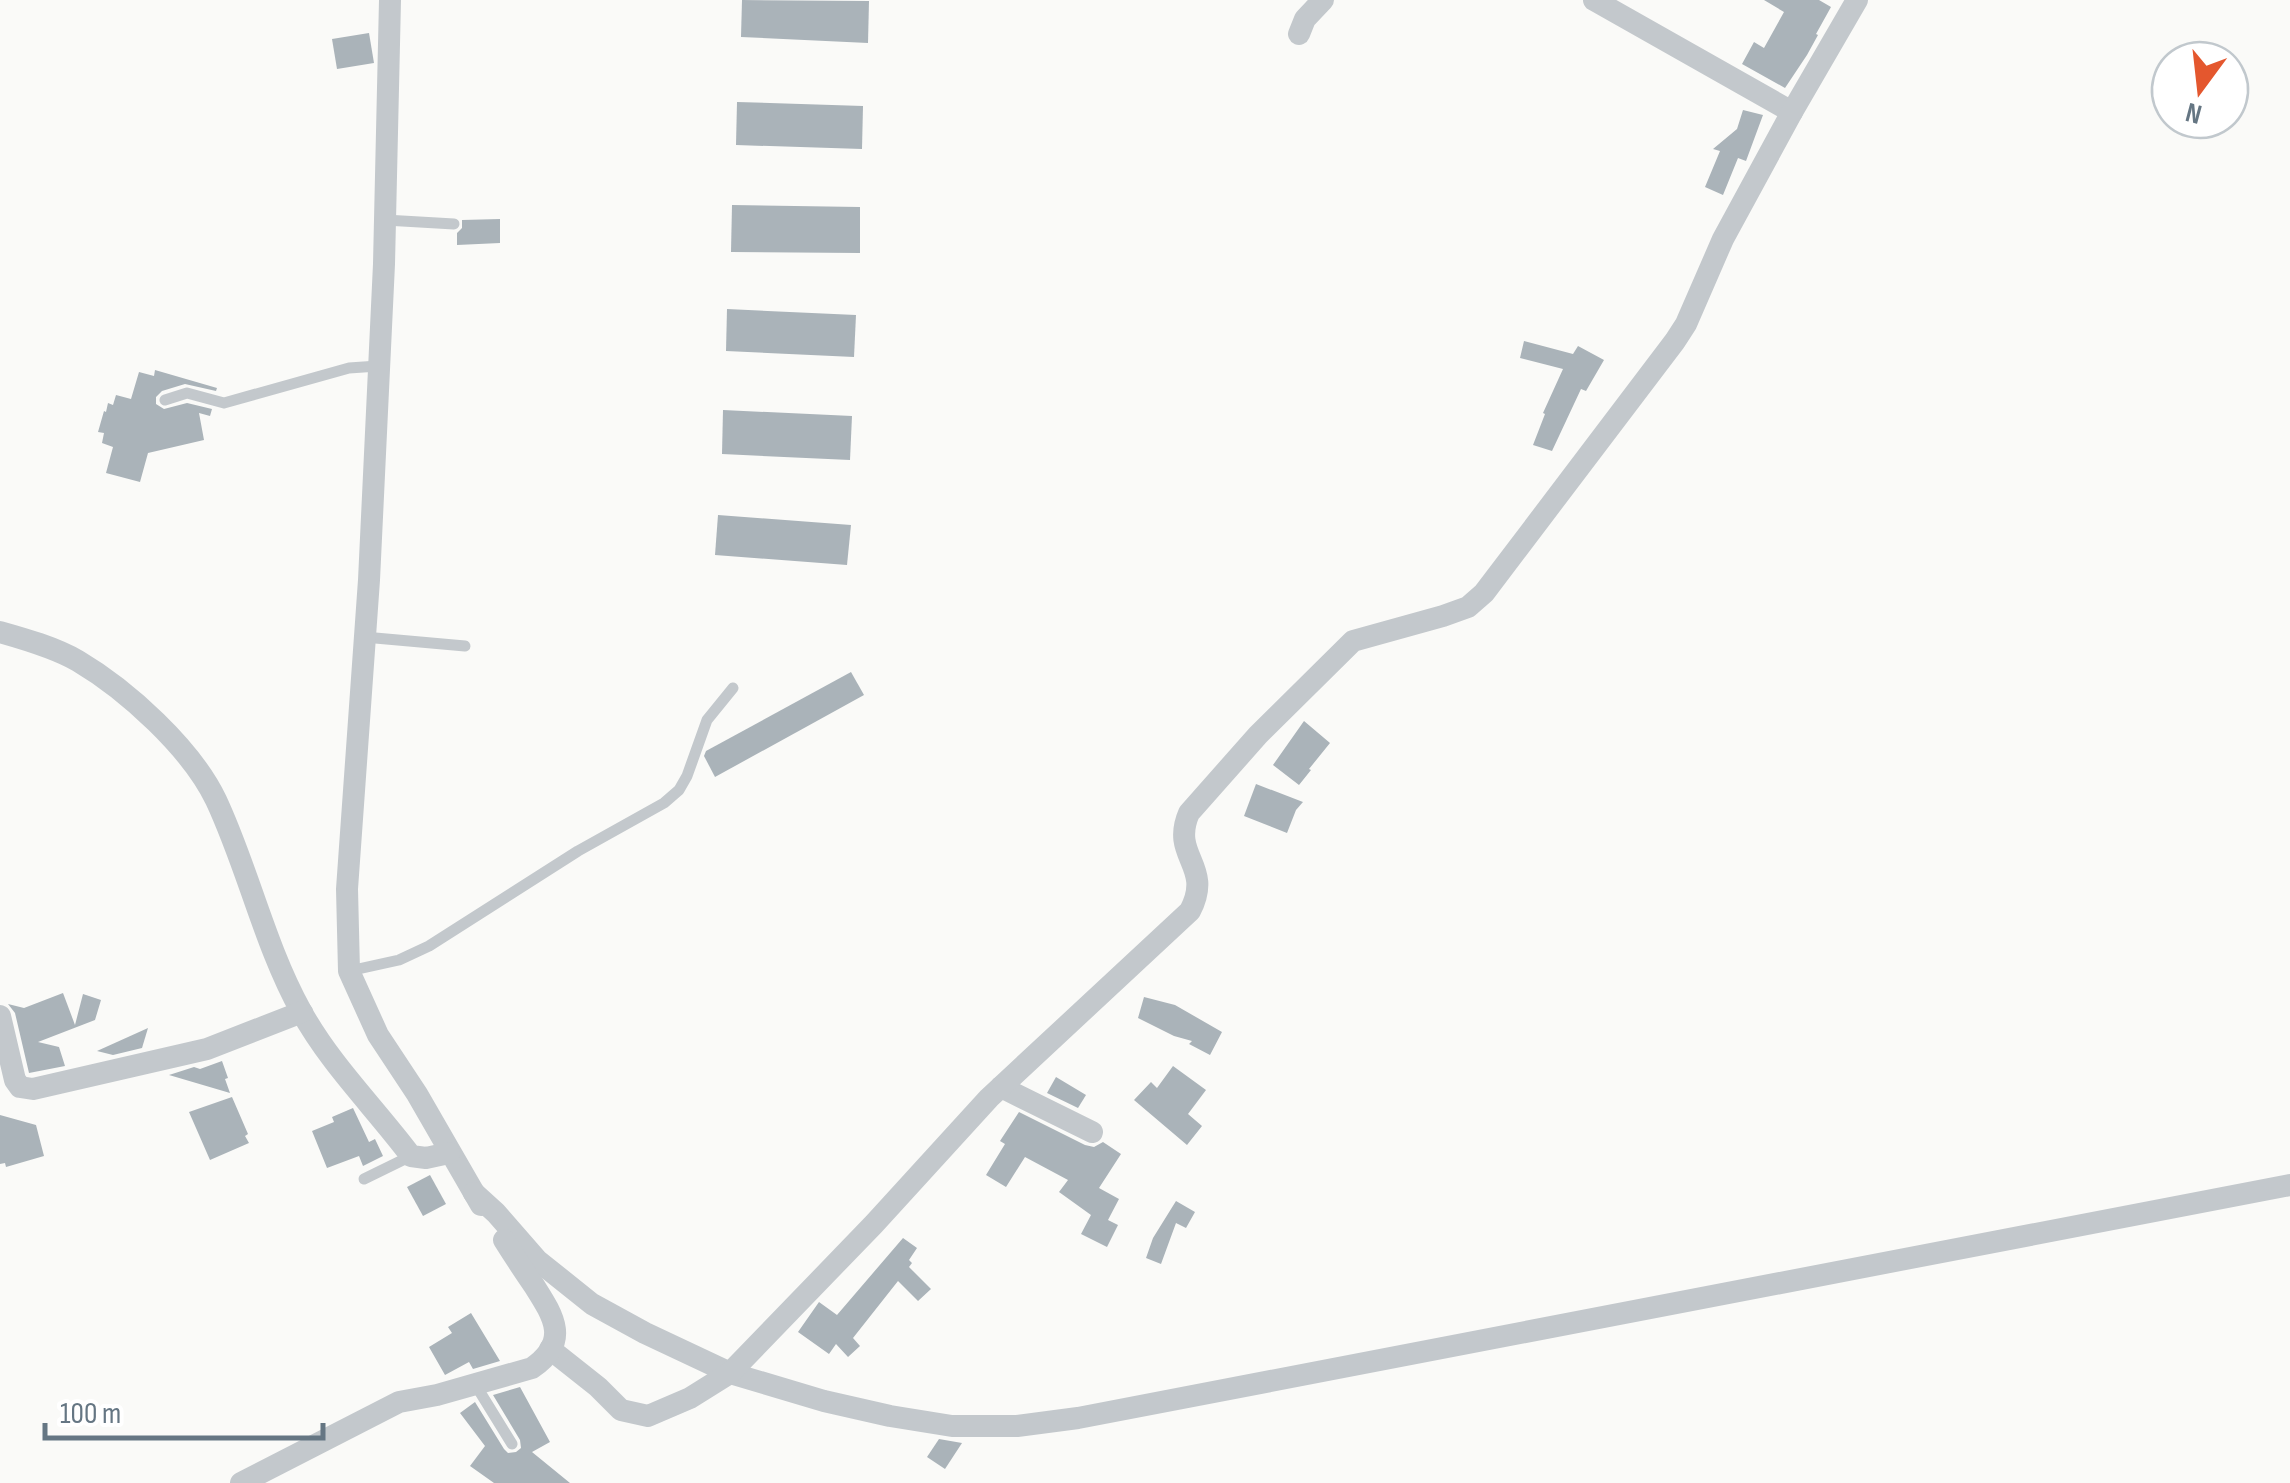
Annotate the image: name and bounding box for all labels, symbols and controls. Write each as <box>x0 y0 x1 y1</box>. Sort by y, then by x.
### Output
north arrow <box>2150 40 2250 140</box>
text: N <box>2182 95 2205 131</box>
scale bar <box>45 1378 322 1440</box>
text: 100 m <box>60 1396 121 1432</box>

